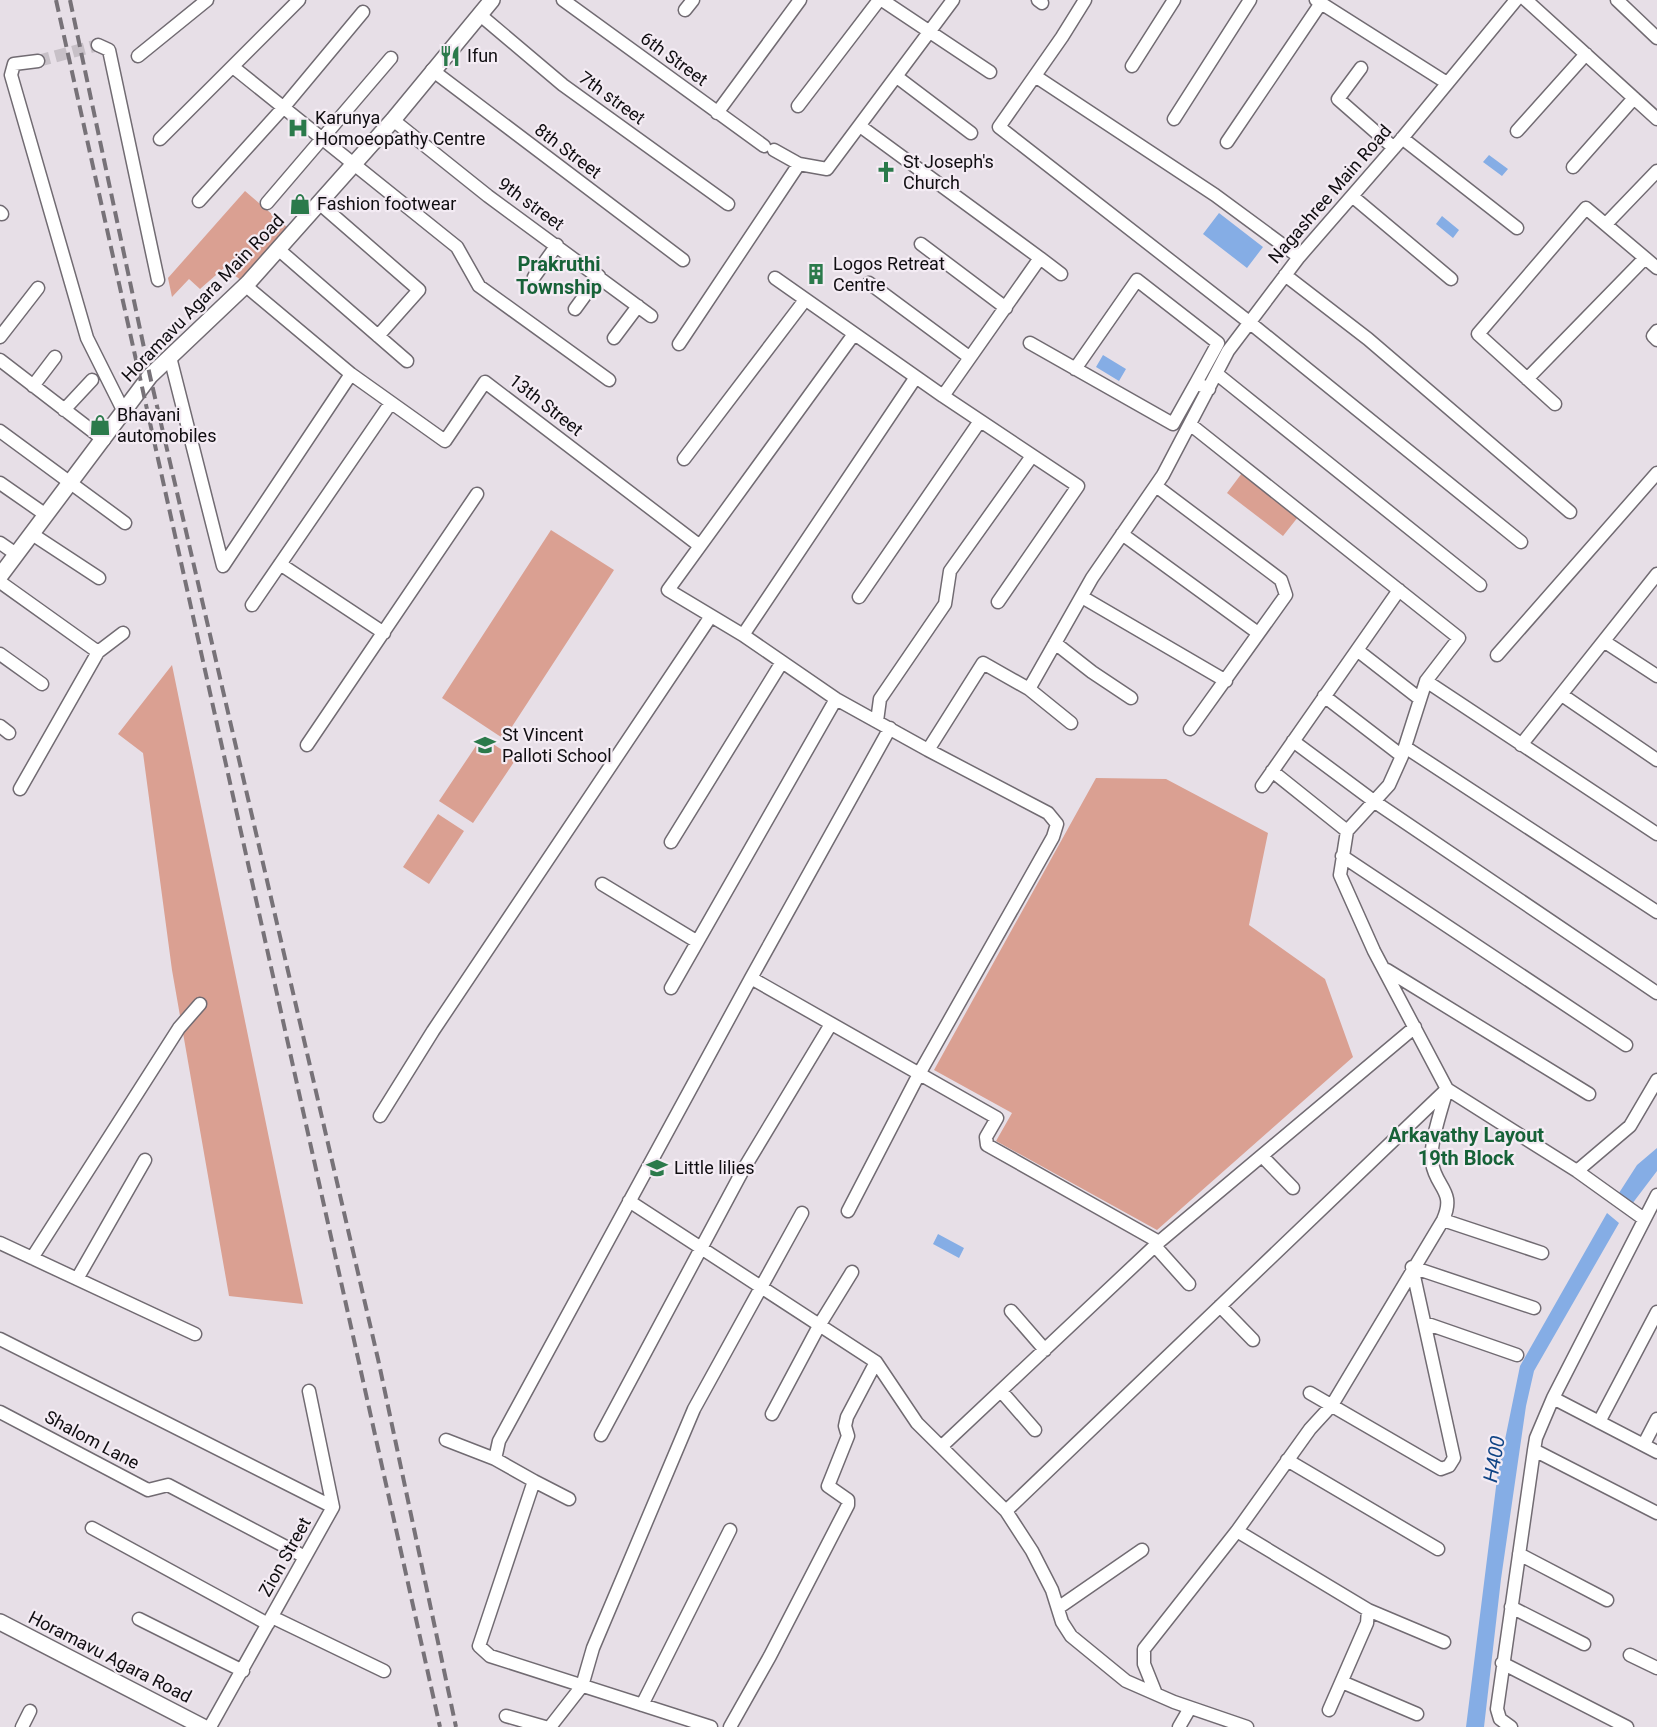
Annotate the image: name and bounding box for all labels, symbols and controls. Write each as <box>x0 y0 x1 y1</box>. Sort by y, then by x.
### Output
street label: 6th Street <box>637 27 712 90</box>
restaurant icon: Ifun <box>438 44 462 68</box>
place label: Ifun <box>467 45 498 66</box>
street label: 7th street <box>575 67 649 129</box>
place label: Karunya Homoeopathy Centre <box>315 107 485 149</box>
hospital icon: Karunya Homoeopathy Centre <box>286 116 310 140</box>
street label: 8th Street <box>531 119 606 182</box>
street label: Nagashree Main Road <box>1264 120 1396 267</box>
place label: St Joseph's Church <box>903 151 994 193</box>
church icon: St Joseph's Church <box>874 160 898 184</box>
street label: 9th street <box>494 173 568 235</box>
shop icon: Fashion footwear <box>288 192 312 216</box>
place label: Fashion footwear <box>317 193 456 214</box>
street label: Horamavu Agara Main Road <box>117 210 288 386</box>
district label: Prakruthi Township <box>516 252 602 299</box>
place label: Logos Retreat Centre <box>833 253 945 295</box>
building icon: Logos Retreat Centre <box>804 262 828 286</box>
street label: 13th Street <box>505 369 588 440</box>
place label: Bhavani automobiles <box>117 404 216 446</box>
shop icon: Bhavani automobiles <box>88 413 112 437</box>
place label: St Vincent Palloti School <box>502 724 612 766</box>
school or university icon: St Vincent Palloti School <box>473 733 497 757</box>
district label: Arkavathy Layout 19th Block <box>1388 1123 1544 1170</box>
school or university icon: Little lilies <box>645 1156 669 1180</box>
place label: Little lilies <box>674 1157 755 1178</box>
street label: Shalom Lane <box>41 1406 143 1473</box>
water label: H400 <box>1478 1434 1510 1484</box>
street label: Zion Street <box>254 1513 315 1600</box>
street label: Horamavu Agara Road <box>25 1606 195 1707</box>

